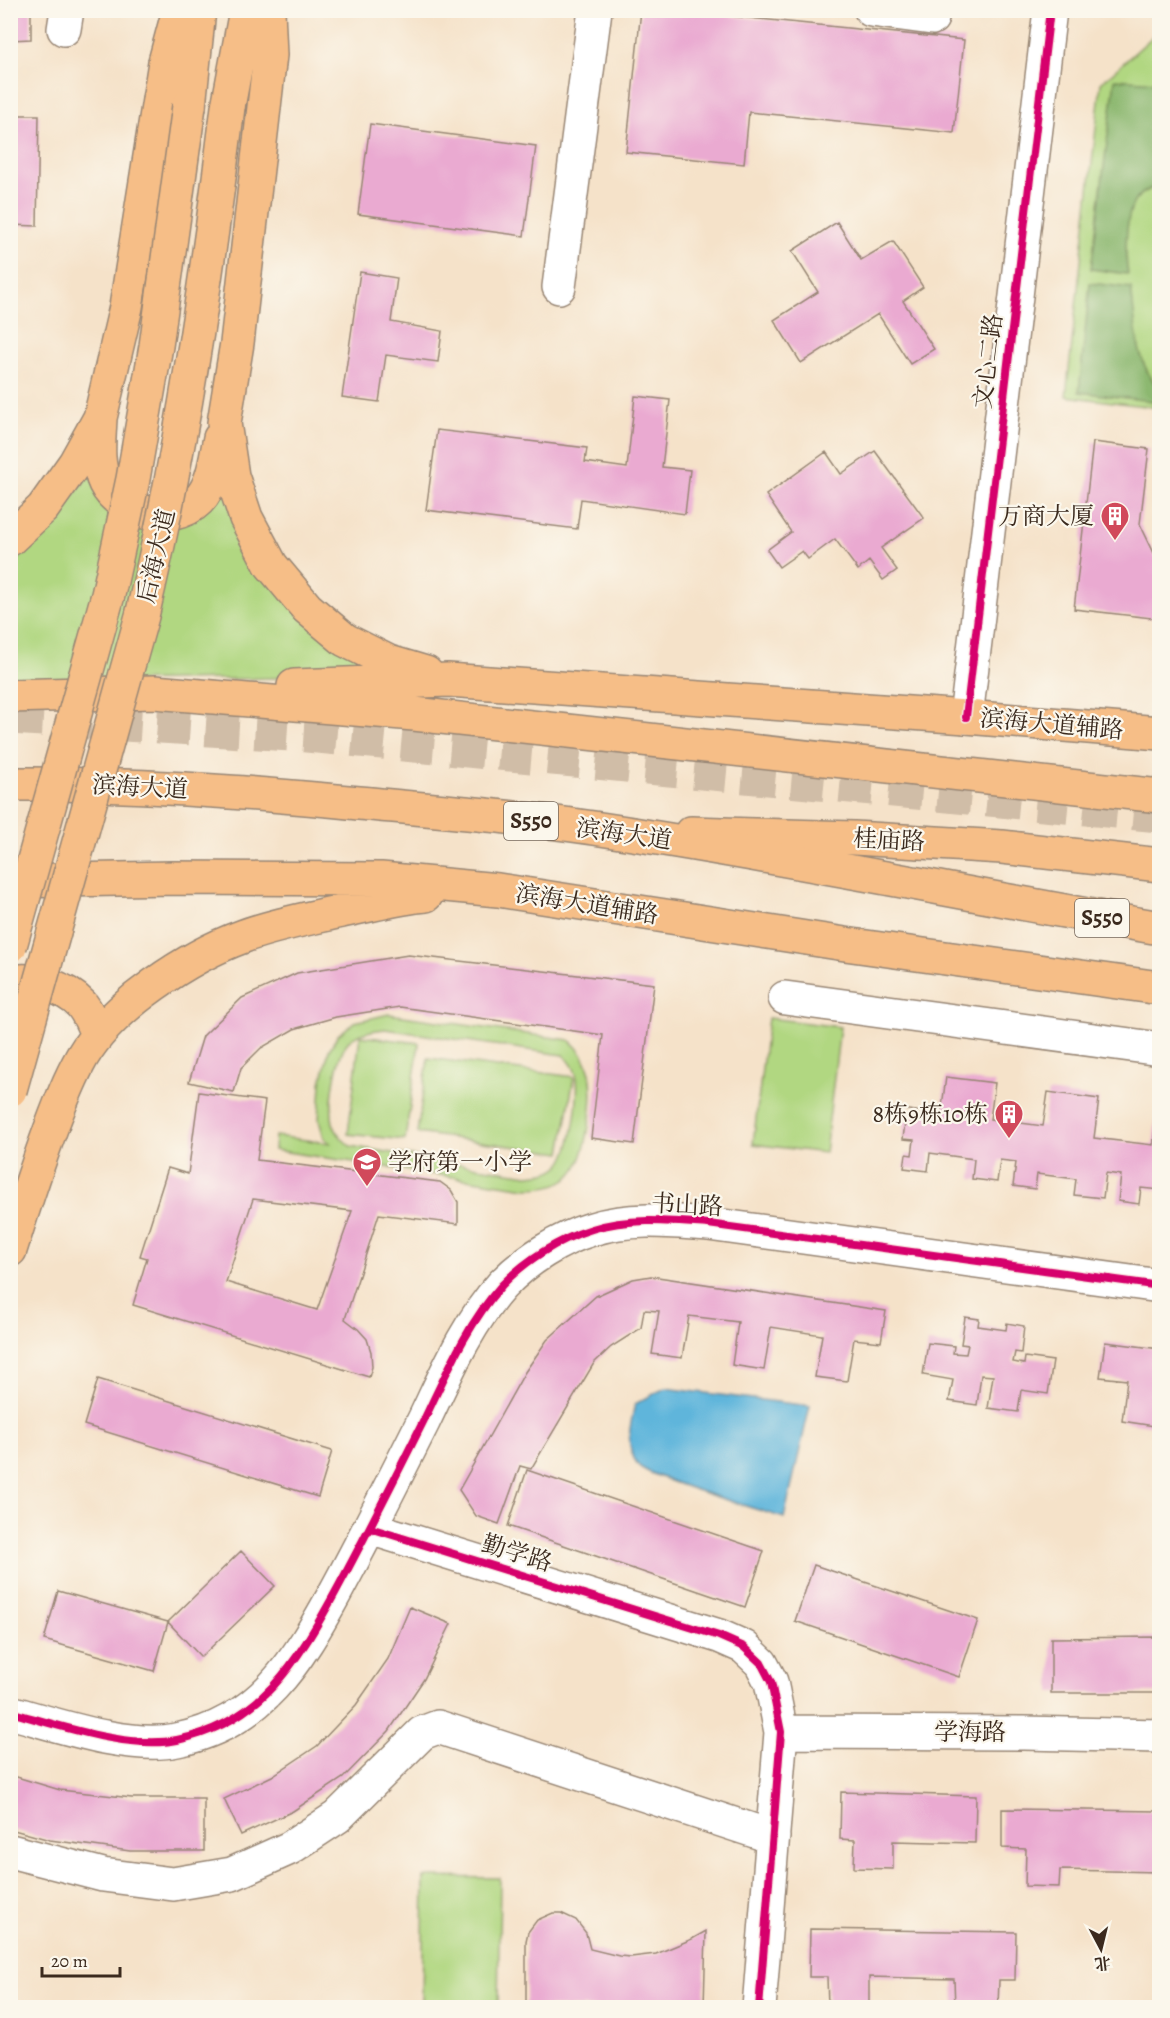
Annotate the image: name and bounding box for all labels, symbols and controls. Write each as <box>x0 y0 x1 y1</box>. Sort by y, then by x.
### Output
street label: 文心二路 <box>966 311 1010 411</box>
place label: 万商大厦 <box>998 500 1094 532</box>
building icon: 万商大厦 <box>1099 500 1131 542</box>
street label: 后海大道 <box>130 506 182 606</box>
street label: 滨海大道辅路 <box>979 702 1125 746</box>
street label: 滨海大道 <box>91 769 189 805</box>
road number: S550 <box>504 802 558 840</box>
street label: 滨海大道 <box>574 811 674 857</box>
street label: 桂庙路 <box>852 822 926 858</box>
street label: 滨海大道辅路 <box>513 877 661 931</box>
road number: S550 <box>1075 899 1129 937</box>
place label: 8栋9栋10栋 <box>872 1098 988 1130</box>
building icon: 8栋9栋10栋 <box>993 1098 1025 1140</box>
school or university icon: 学府第一小学 <box>351 1146 383 1188</box>
place label: 学府第一小学 <box>388 1146 532 1178</box>
street label: 书山路 <box>650 1187 724 1223</box>
street label: 勤学路 <box>478 1527 556 1579</box>
street label: 学海路 <box>934 1716 1006 1748</box>
north arrow <box>1071 1919 1131 1979</box>
scale bar <box>42 1940 120 1978</box>
text: 20 m <box>51 1949 88 1973</box>
text: 北 <box>1093 1951 1112 1975</box>

